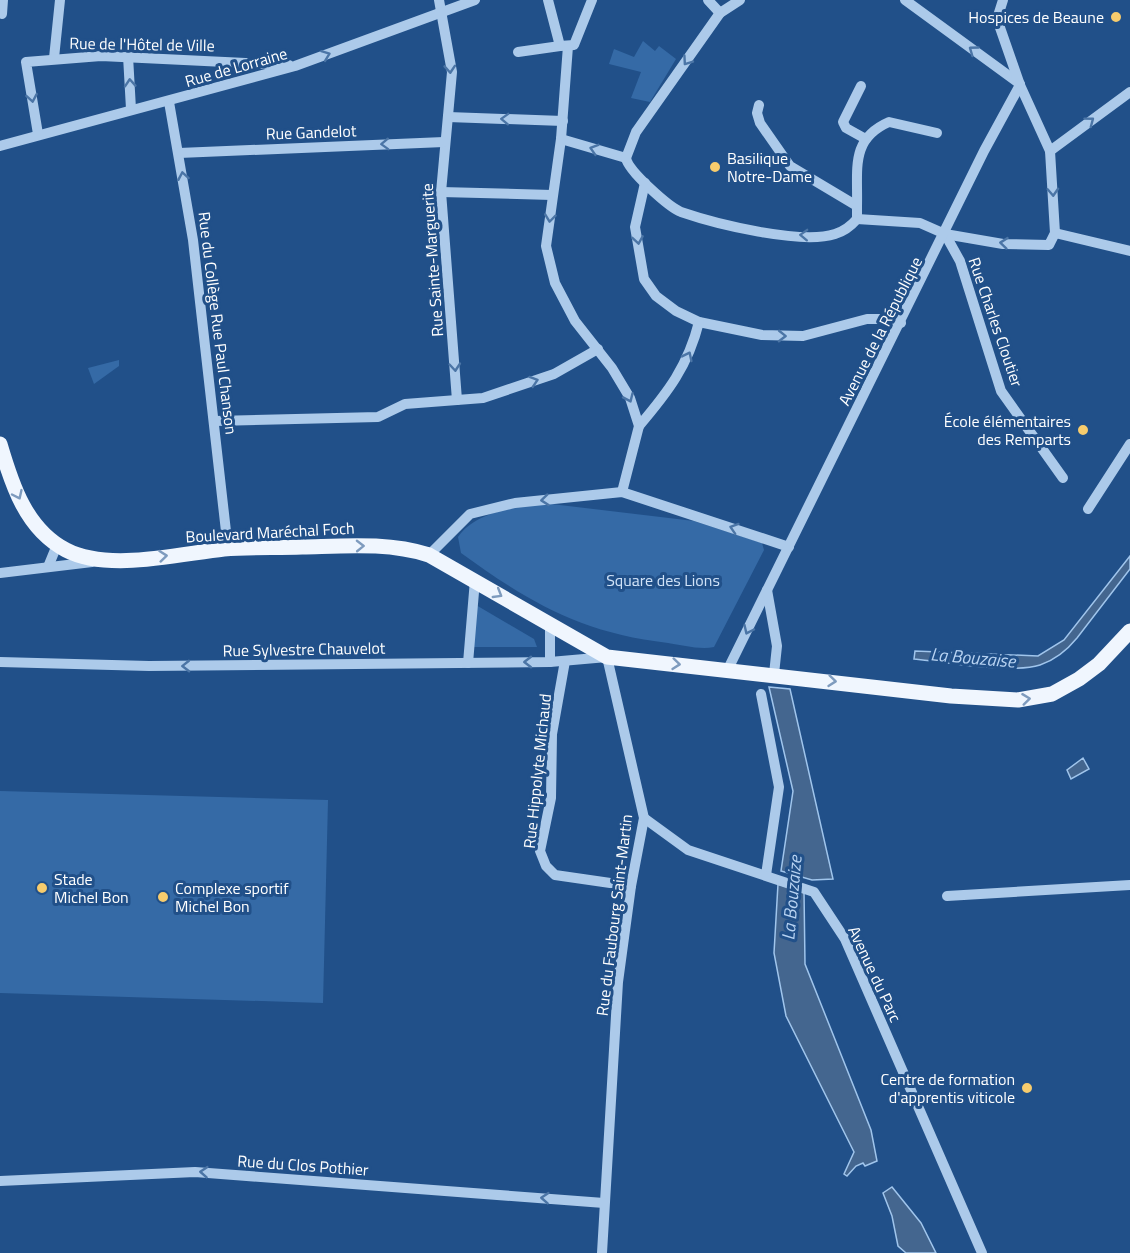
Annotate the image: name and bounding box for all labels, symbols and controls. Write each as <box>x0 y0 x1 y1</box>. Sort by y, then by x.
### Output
place label: Hospices de Beaune <box>968 5 1104 29</box>
marker: Hospices de Beaune <box>1109 10 1123 24</box>
street label: Rue de l'Hôtel de Ville <box>69 31 215 57</box>
street label: Rue de Lorraine <box>182 41 290 93</box>
one-way arrow <box>968 46 979 57</box>
one-way arrow <box>320 49 330 62</box>
one-way arrow <box>683 54 694 65</box>
one-way arrow <box>444 64 457 73</box>
one-way arrow <box>123 78 136 87</box>
one-way arrow <box>25 93 38 103</box>
one-way arrow <box>501 112 510 125</box>
street label: Rue Gandelot <box>265 118 357 146</box>
one-way arrow <box>1083 118 1094 129</box>
one-way arrow <box>381 138 390 150</box>
one-way arrow <box>589 144 600 156</box>
place label: Basilique Notre-Dame <box>727 146 812 188</box>
marker: Basilique Notre-Dame <box>708 160 722 174</box>
one-way arrow <box>178 171 190 180</box>
street label: Rue Sainte-Marguerite <box>415 182 449 338</box>
one-way arrow <box>1046 188 1059 197</box>
street label: Rue du Collège Rue Paul Chanson <box>192 210 244 436</box>
one-way arrow <box>544 213 556 222</box>
one-way arrow <box>800 229 809 242</box>
one-way arrow <box>631 235 643 245</box>
one-way arrow <box>999 237 1008 250</box>
street label: Avenue de la République <box>832 252 928 410</box>
street label: Rue Charles Cloutier <box>963 254 1030 390</box>
one-way arrow <box>777 330 786 342</box>
one-way arrow <box>680 351 692 362</box>
one-way arrow <box>448 363 461 372</box>
one-way arrow <box>528 375 539 388</box>
one-way arrow <box>621 391 633 402</box>
place label: École élémentaires des Remparts <box>944 409 1071 451</box>
marker: École élémentaires des Remparts <box>1076 423 1090 437</box>
one-way arrow <box>10 488 22 499</box>
one-way arrow <box>540 493 550 506</box>
street label: Boulevard Maréchal Foch <box>185 516 355 548</box>
one-way arrow <box>729 523 740 536</box>
one-way arrow <box>356 539 365 552</box>
one-way arrow <box>158 550 167 563</box>
park label: Square des Lions <box>606 568 720 592</box>
one-way arrow <box>492 587 502 599</box>
one-way arrow <box>744 624 756 635</box>
street label: Rue Sylvestre Chauvelot <box>222 636 386 662</box>
water label: La Bouzaise <box>930 640 1018 675</box>
one-way arrow <box>523 656 532 668</box>
one-way arrow <box>672 657 681 670</box>
one-way arrow <box>181 659 190 672</box>
one-way arrow <box>828 674 837 687</box>
street label: Rue Hippolyte Michaud <box>517 692 557 850</box>
one-way arrow <box>1021 693 1030 705</box>
street label: Rue du Faubourg Saint-Martin <box>590 813 638 1017</box>
water label: La Bouzaize <box>774 853 809 941</box>
place label: Stade Michel Bon <box>54 867 129 909</box>
place label: Complexe sportif Michel Bon <box>175 876 289 918</box>
marker: Stade Michel Bon <box>35 881 49 895</box>
marker: Complexe sportif Michel Bon <box>156 890 170 904</box>
street label: Avenue du Parc <box>842 922 908 1026</box>
place label: Centre de formation d'apprentis viticole <box>880 1067 1015 1109</box>
marker: Centre de formation d'apprentis viticole <box>1020 1081 1034 1095</box>
street label: Rue du Clos Pothier <box>237 1148 370 1182</box>
one-way arrow <box>200 1166 209 1179</box>
one-way arrow <box>541 1192 550 1205</box>

